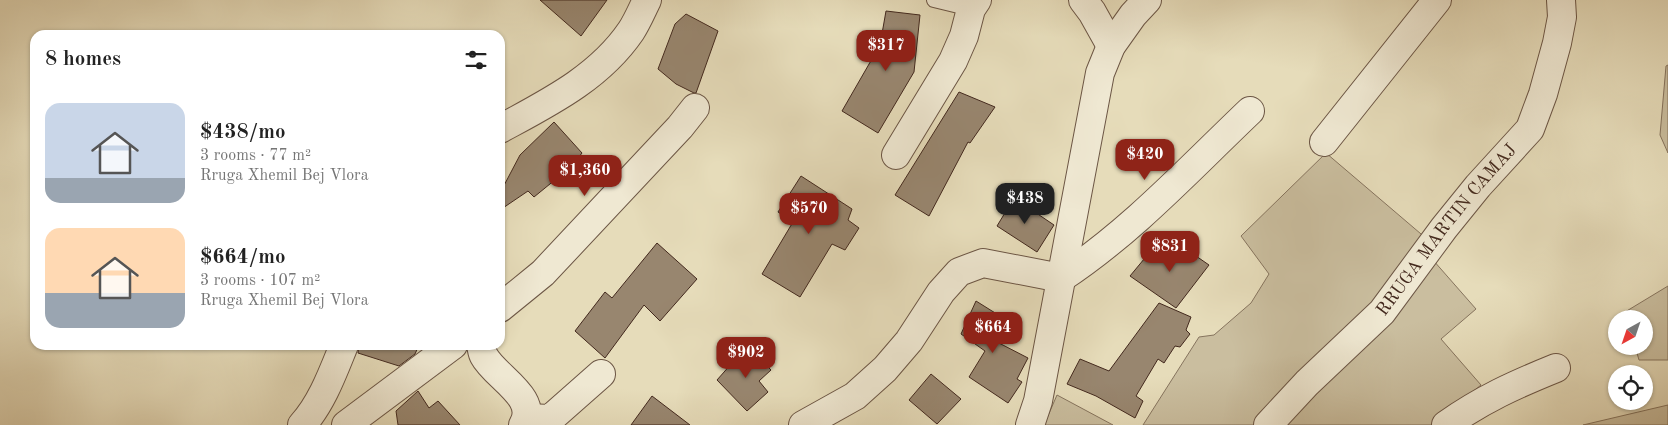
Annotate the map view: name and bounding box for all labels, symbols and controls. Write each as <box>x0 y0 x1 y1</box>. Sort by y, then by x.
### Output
pin: $317 <box>856 30 916 72</box>
text: $317 <box>867 38 905 54</box>
icon: filters <box>462 46 490 74</box>
text: 8 homes <box>45 49 121 70</box>
text: $438/mo <box>200 122 286 143</box>
icon: home <box>85 123 145 183</box>
pin: $420 <box>1115 138 1175 181</box>
street label: RRUGA MARTIN CAMAJ <box>1373 141 1521 319</box>
text: $420 <box>1126 147 1164 163</box>
text: 3 rooms · 77 m² <box>200 148 311 164</box>
pin: $1,360 <box>544 154 626 197</box>
text: $1,360 <box>560 163 610 179</box>
text: Rruga Xhemil Bej Vlora <box>200 168 369 184</box>
pin: $438 <box>995 182 1055 225</box>
text: $438 <box>1006 191 1044 207</box>
pin: $570 <box>779 192 839 235</box>
text: $570 <box>790 201 828 217</box>
pin: $831 <box>1140 230 1200 273</box>
text: $831 <box>1151 239 1189 255</box>
text: $664/mo <box>200 247 286 268</box>
icon: home <box>85 248 145 308</box>
text: 3 rooms · 107 m² <box>200 273 320 289</box>
text: Rruga Xhemil Bej Vlora <box>200 293 369 309</box>
north arrow <box>1608 310 1652 355</box>
map controls <box>1608 310 1653 410</box>
pin: $664 <box>963 312 1023 354</box>
text: $664 <box>974 320 1012 336</box>
pin: $902 <box>716 336 776 379</box>
text: $902 <box>727 345 765 361</box>
button: locate <box>1608 365 1653 410</box>

